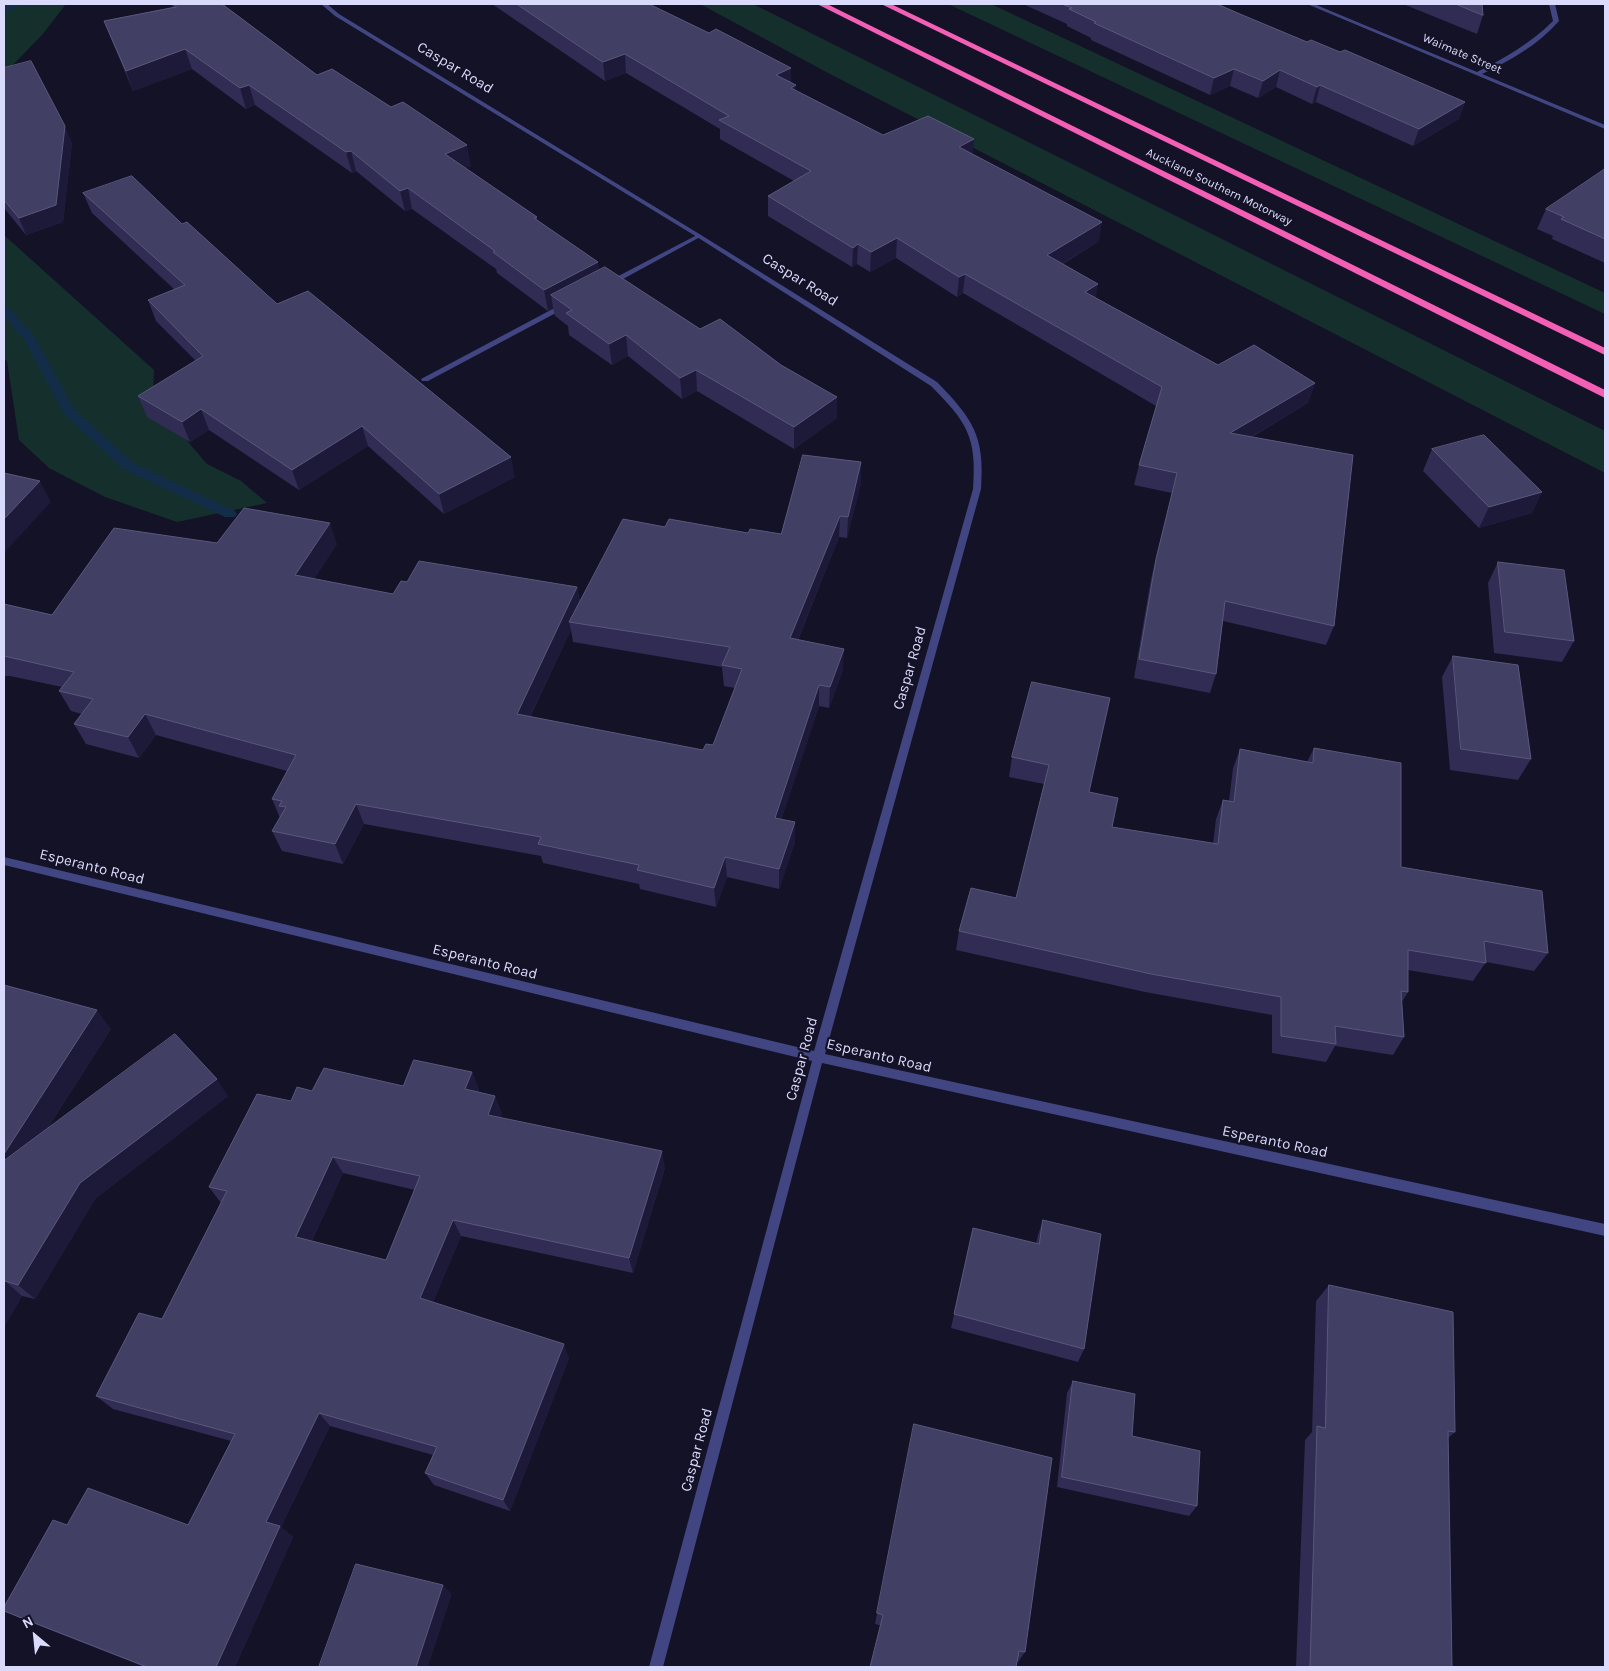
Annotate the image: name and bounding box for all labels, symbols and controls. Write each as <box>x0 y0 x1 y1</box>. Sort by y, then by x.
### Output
street label: Waimate Street <box>1420 31 1504 77</box>
street label: Caspar Road <box>414 38 496 98</box>
street label: Auckland Southern Motorway <box>1144 145 1294 229</box>
street label: Caspar Road <box>759 250 841 310</box>
street label: Caspar Road <box>890 624 930 712</box>
street label: Esperanto Road <box>38 845 146 889</box>
street label: Esperanto Road <box>431 940 539 984</box>
street label: Caspar Road <box>782 1015 822 1103</box>
street label: Esperanto Road <box>825 1035 933 1077</box>
street label: Esperanto Road <box>1221 1122 1329 1162</box>
street label: Caspar Road <box>677 1406 717 1494</box>
north arrow <box>10 1611 60 1661</box>
text: N <box>19 1612 36 1632</box>

